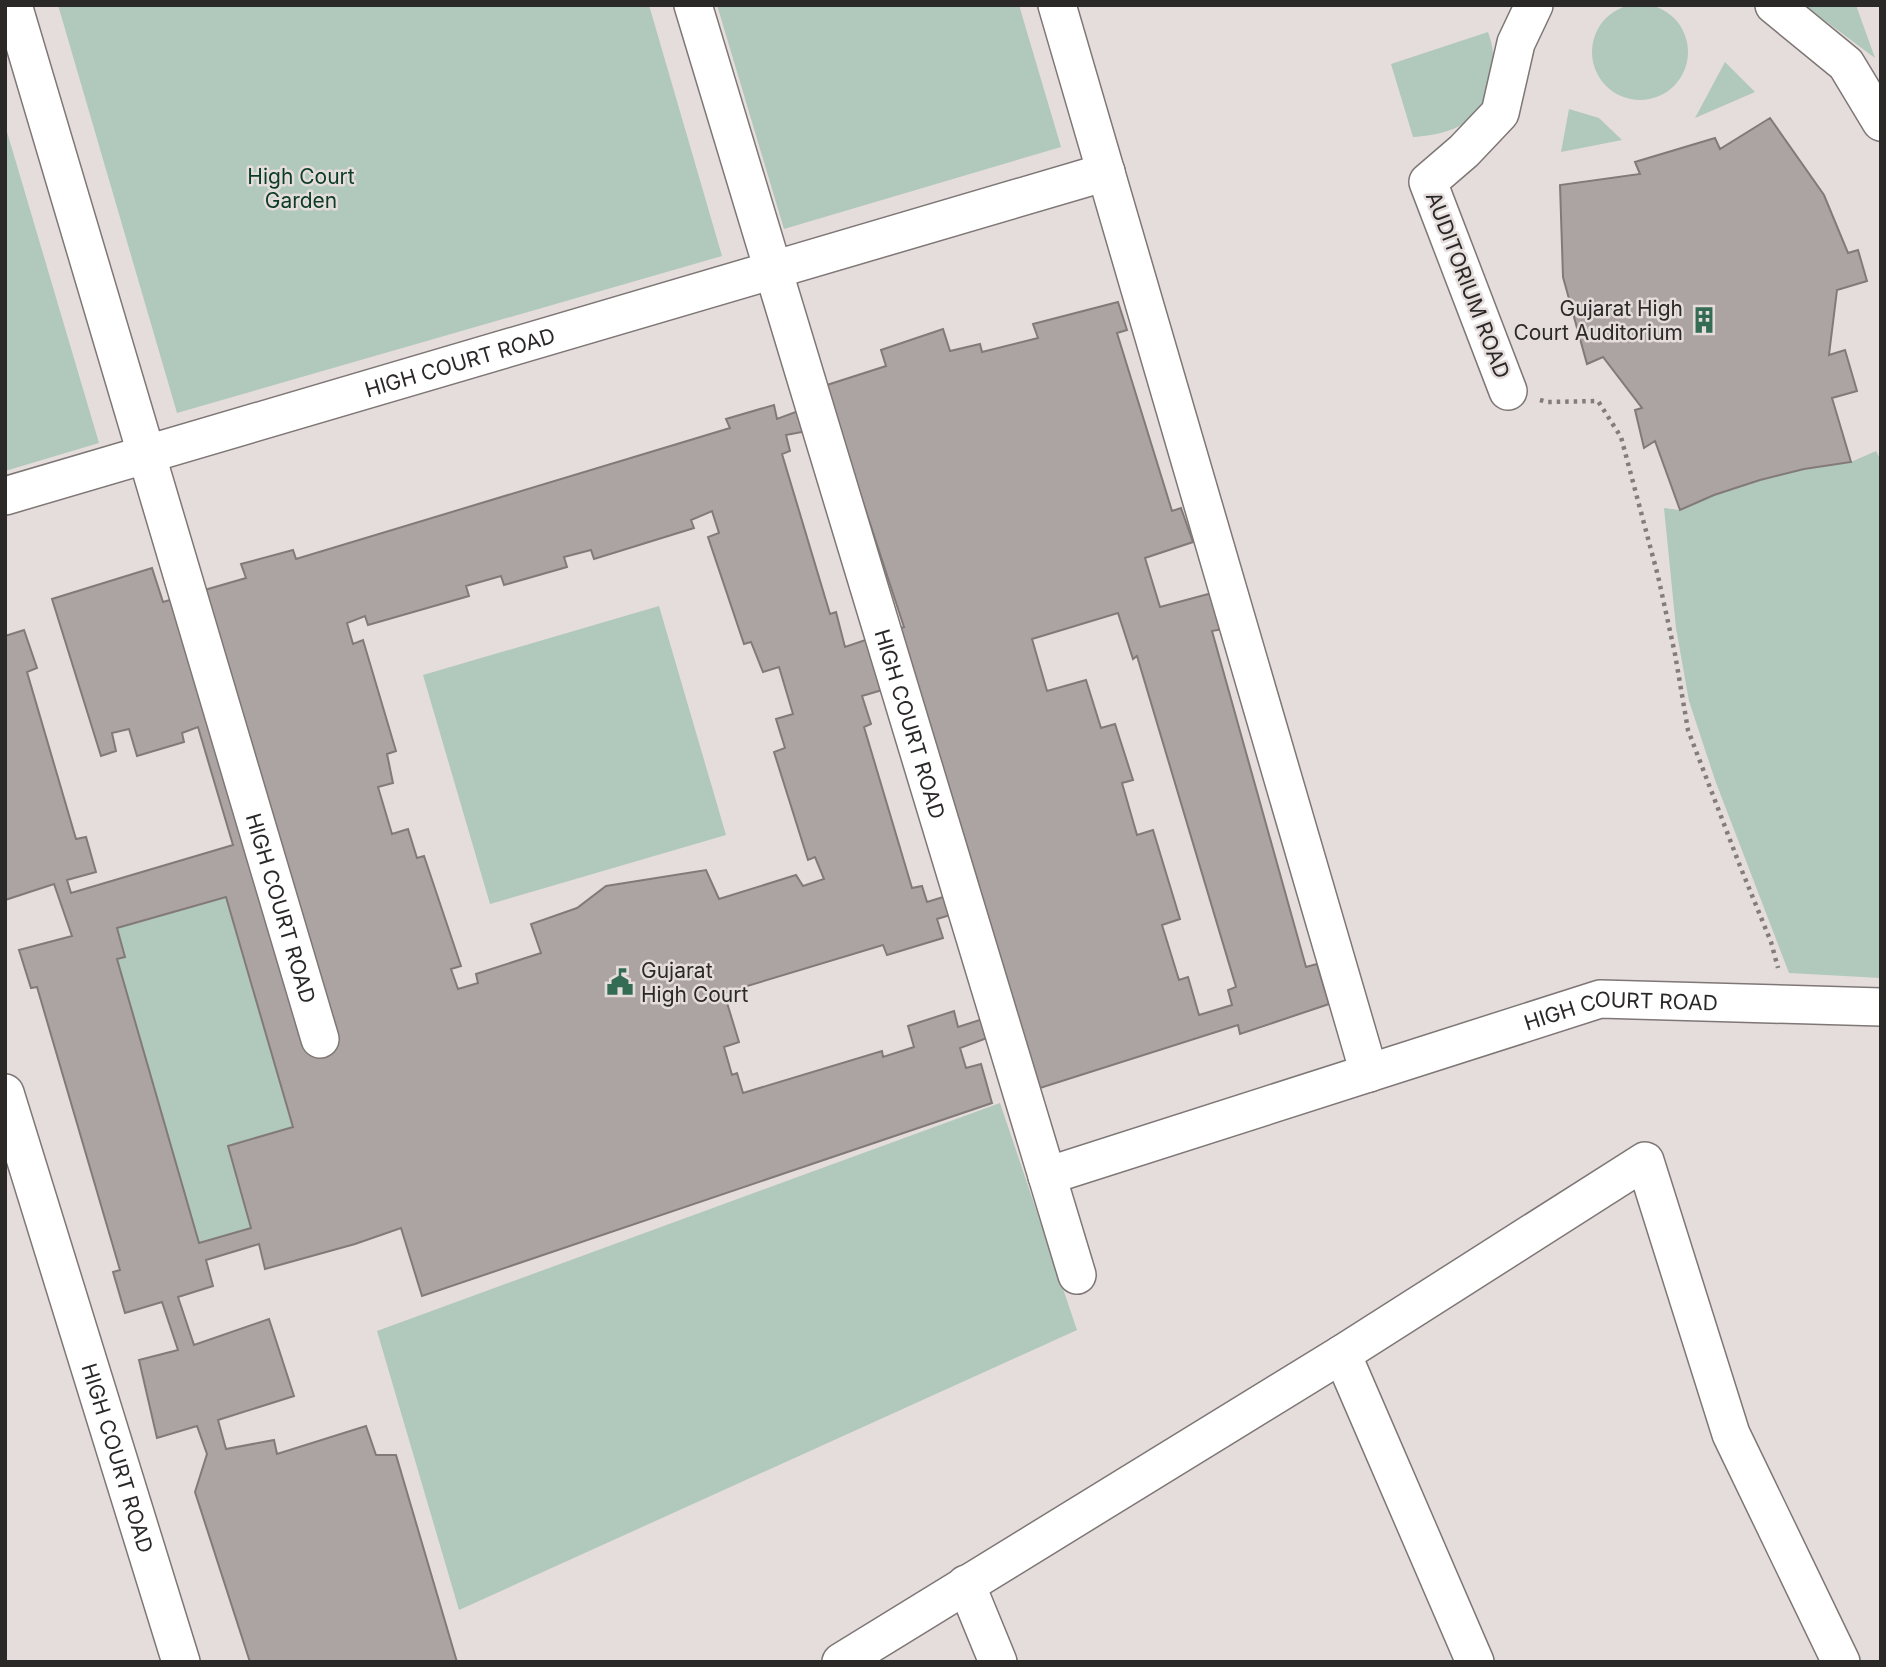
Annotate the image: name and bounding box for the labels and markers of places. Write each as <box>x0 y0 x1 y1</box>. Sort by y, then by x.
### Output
place label: Gujarat High Court Auditorium <box>1513 296 1683 345</box>
building icon: Gujarat High Court Auditorium <box>1689 305 1719 335</box>
place label: Gujarat High Court <box>641 958 748 1007</box>
public building icon: Gujarat High Court <box>605 967 635 997</box>

